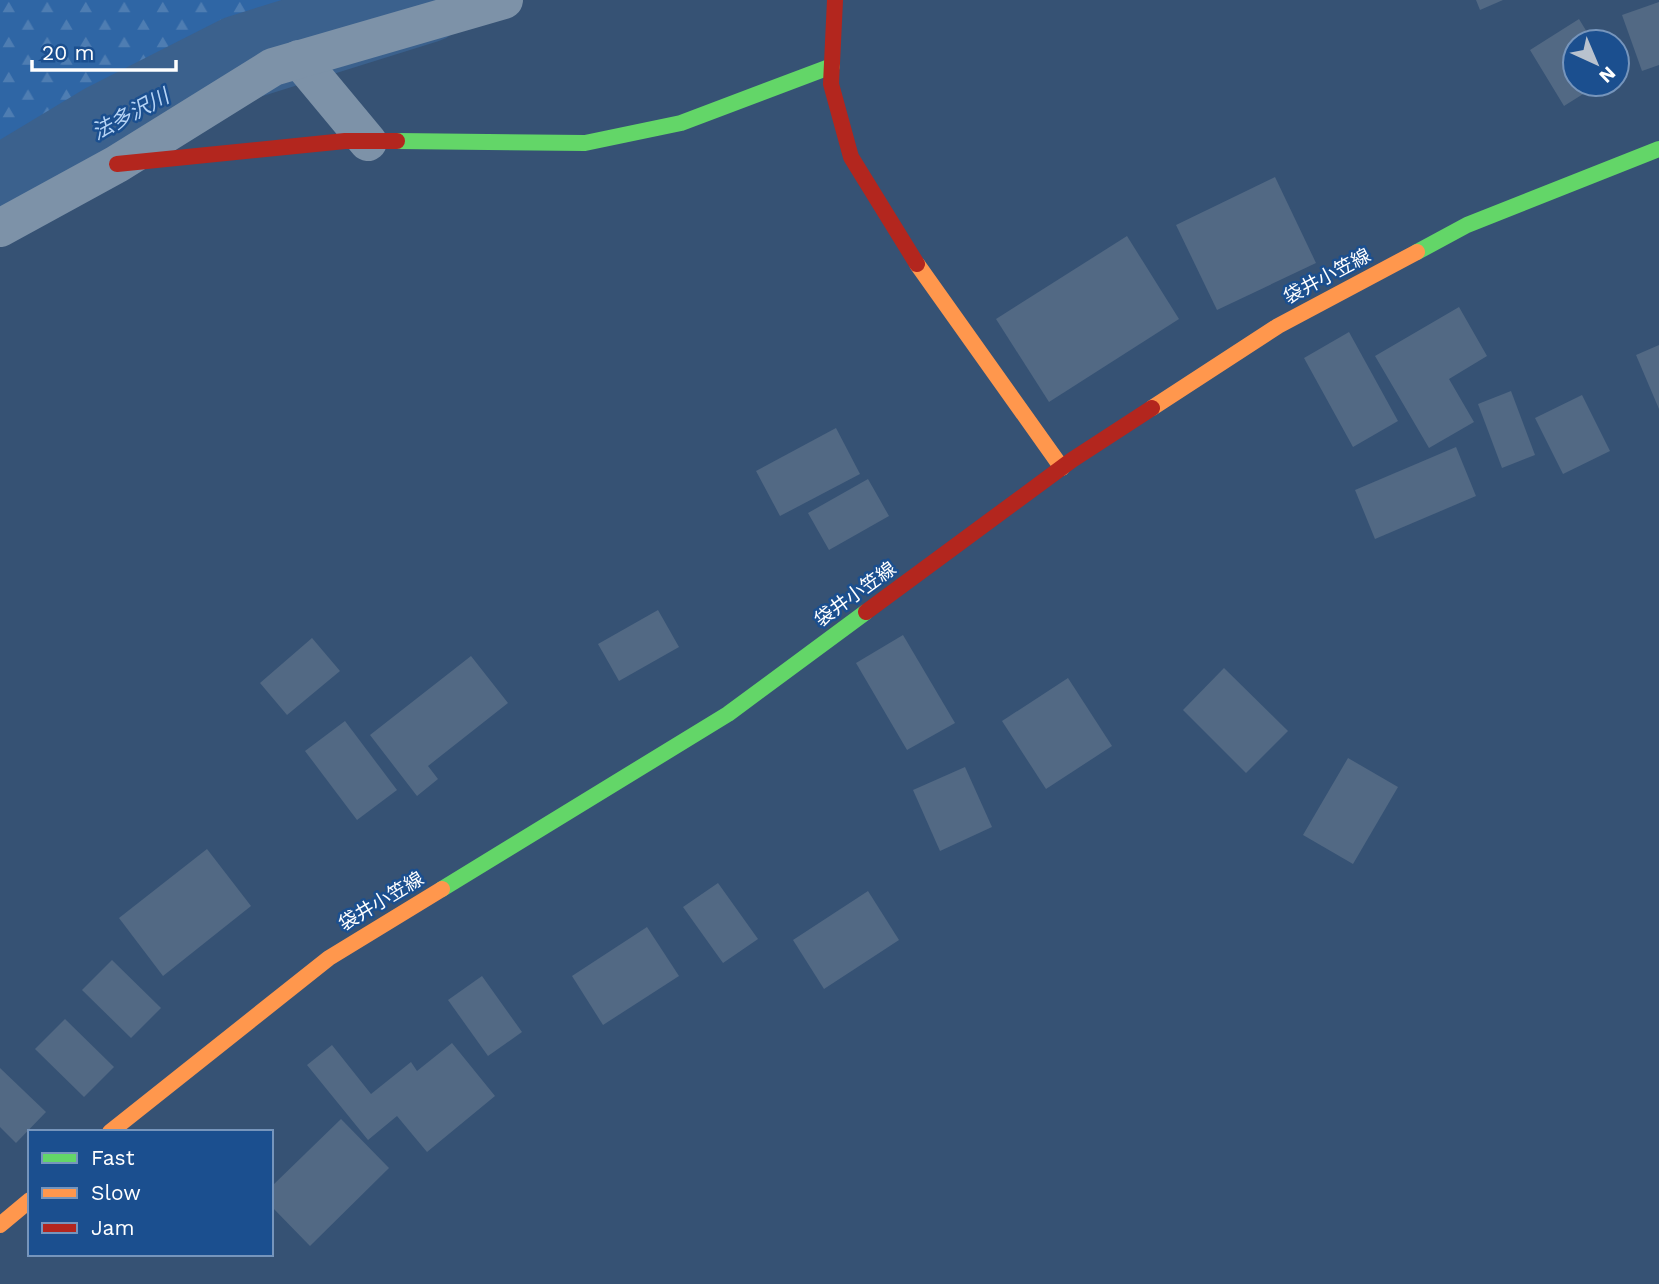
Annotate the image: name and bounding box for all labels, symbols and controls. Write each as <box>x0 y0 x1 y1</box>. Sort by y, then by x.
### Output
scale bar <box>32 28 175 72</box>
north arrow <box>1561 28 1631 98</box>
text: 20 m <box>42 40 94 65</box>
text: N <box>1594 62 1621 88</box>
water label: 法多沢川 <box>87 82 175 145</box>
street label: 袋井小笠線 <box>1280 244 1374 308</box>
street label: 袋井小笠線 <box>810 557 900 631</box>
street label: 袋井小笠線 <box>334 867 428 935</box>
legend <box>28 1130 273 1256</box>
text: Fast <box>91 1145 135 1170</box>
text: Slow <box>91 1180 141 1205</box>
text: Jam <box>91 1215 134 1240</box>

